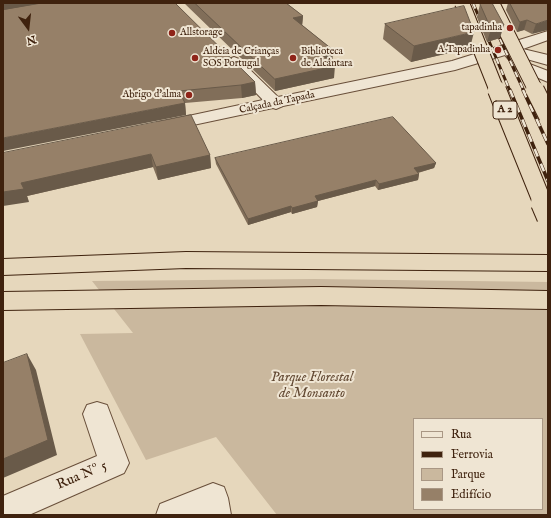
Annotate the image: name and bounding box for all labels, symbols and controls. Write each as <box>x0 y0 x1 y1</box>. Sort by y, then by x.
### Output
north arrow <box>8 8 48 48</box>
place label: tapadinha <box>462 22 502 34</box>
marker: tapadinha <box>505 23 515 33</box>
place label: Allstorage <box>180 27 223 39</box>
marker: Allstorage <box>167 28 177 38</box>
text: N <box>25 32 38 48</box>
place label: A Tapadinha <box>437 44 490 56</box>
marker: A Tapadinha <box>493 45 503 55</box>
place label: Aldeia de Crianças SOS Portugal <box>203 46 279 70</box>
place label: Biblioteca de Alcântara <box>301 46 352 70</box>
marker: Aldeia de Crianças SOS Portugal <box>190 53 200 63</box>
marker: Biblioteca de Alcântara <box>288 53 298 63</box>
place label: Abrigo d'alma <box>123 89 181 101</box>
street label: Calçada da Tapada <box>238 89 316 117</box>
marker: Abrigo d'alma <box>184 90 194 100</box>
road number: A 2 <box>493 101 517 119</box>
park label: Parque Florestal de Monsanto <box>271 370 353 402</box>
legend <box>413 418 543 510</box>
text: Rua <box>451 427 471 442</box>
text: Ferrovia <box>451 447 493 462</box>
street label: Rua Nº 5 <box>54 458 110 494</box>
text: Parque <box>451 467 485 482</box>
text: Edifício <box>451 487 491 502</box>

